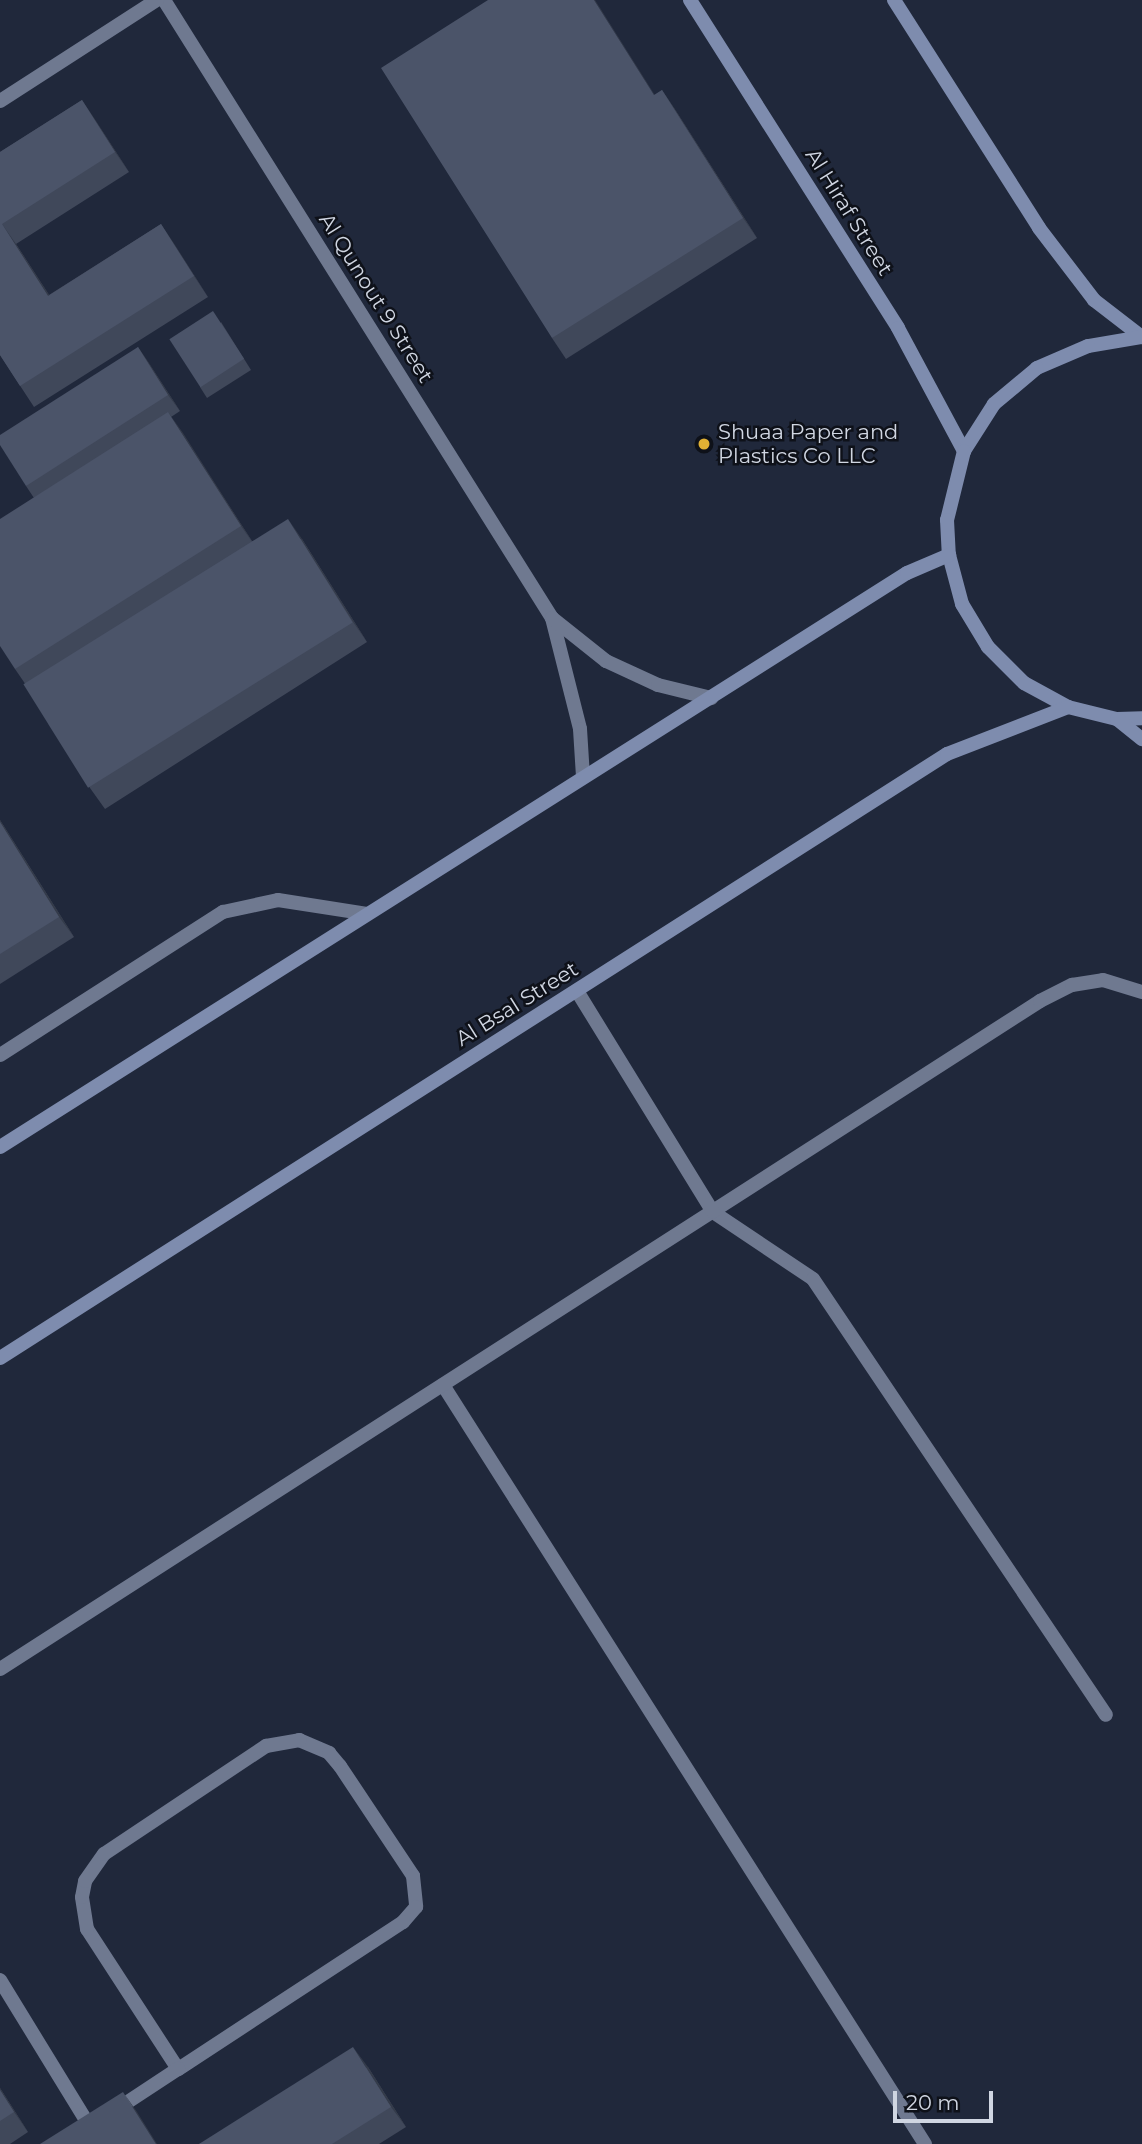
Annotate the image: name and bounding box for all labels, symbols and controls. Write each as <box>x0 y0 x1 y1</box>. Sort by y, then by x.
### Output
street label: Al Hiraf Street <box>800 144 898 280</box>
street label: Al Qunout 9 Street <box>314 209 438 387</box>
place label: Shuaa Paper and Plastics Co LLC <box>718 419 898 469</box>
marker: Shuaa Paper and Plastics Co LLC <box>696 436 712 452</box>
street label: Al Bsal Street <box>451 956 583 1052</box>
scale bar <box>897 2078 997 2122</box>
text: 20 m <box>906 2090 960 2115</box>

